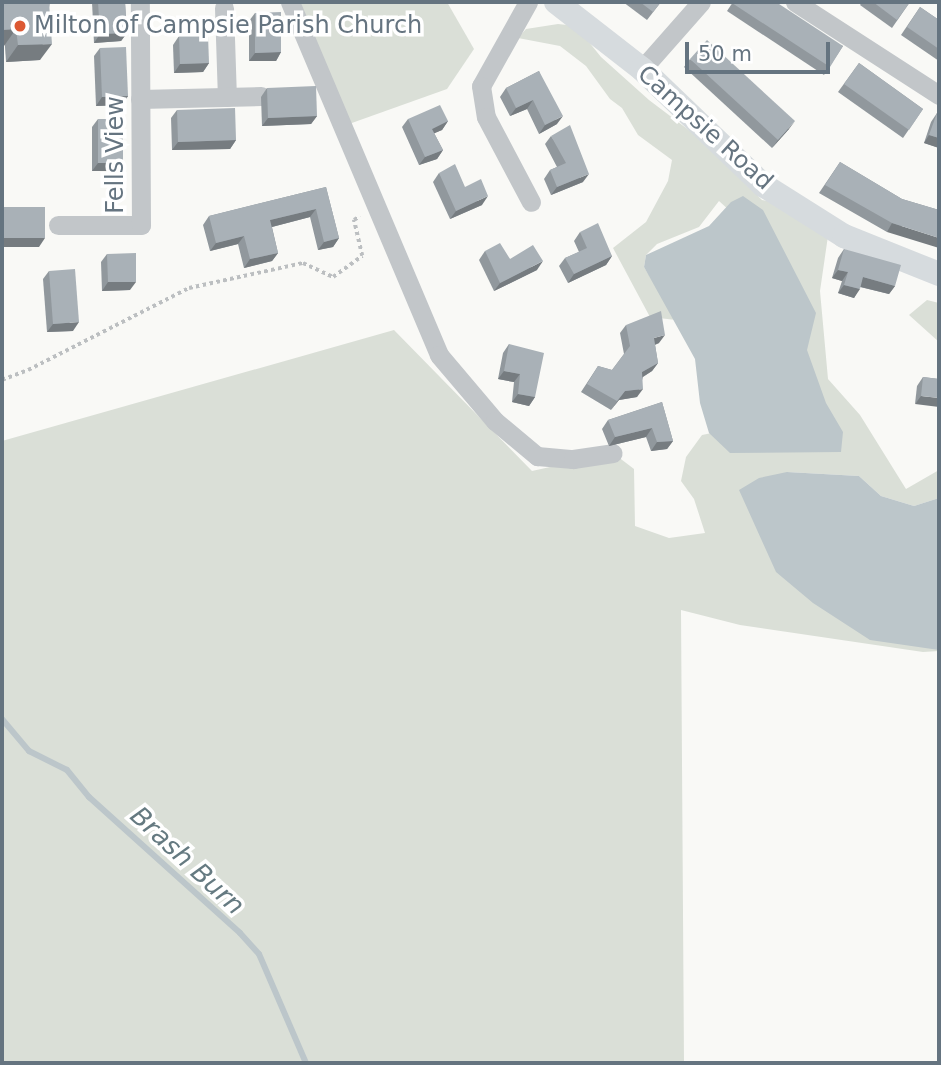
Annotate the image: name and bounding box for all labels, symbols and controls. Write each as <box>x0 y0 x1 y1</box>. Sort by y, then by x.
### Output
place label: Milton of Campsie Parish Church <box>34 12 422 40</box>
marker: Milton of Campsie Parish Church <box>12 18 28 34</box>
scale bar <box>689 28 834 72</box>
text: 50 m <box>698 42 752 66</box>
street label: Campsie Road <box>632 60 778 196</box>
street label: Fells View <box>102 96 130 214</box>
water label: Brash Burn <box>124 800 250 922</box>

